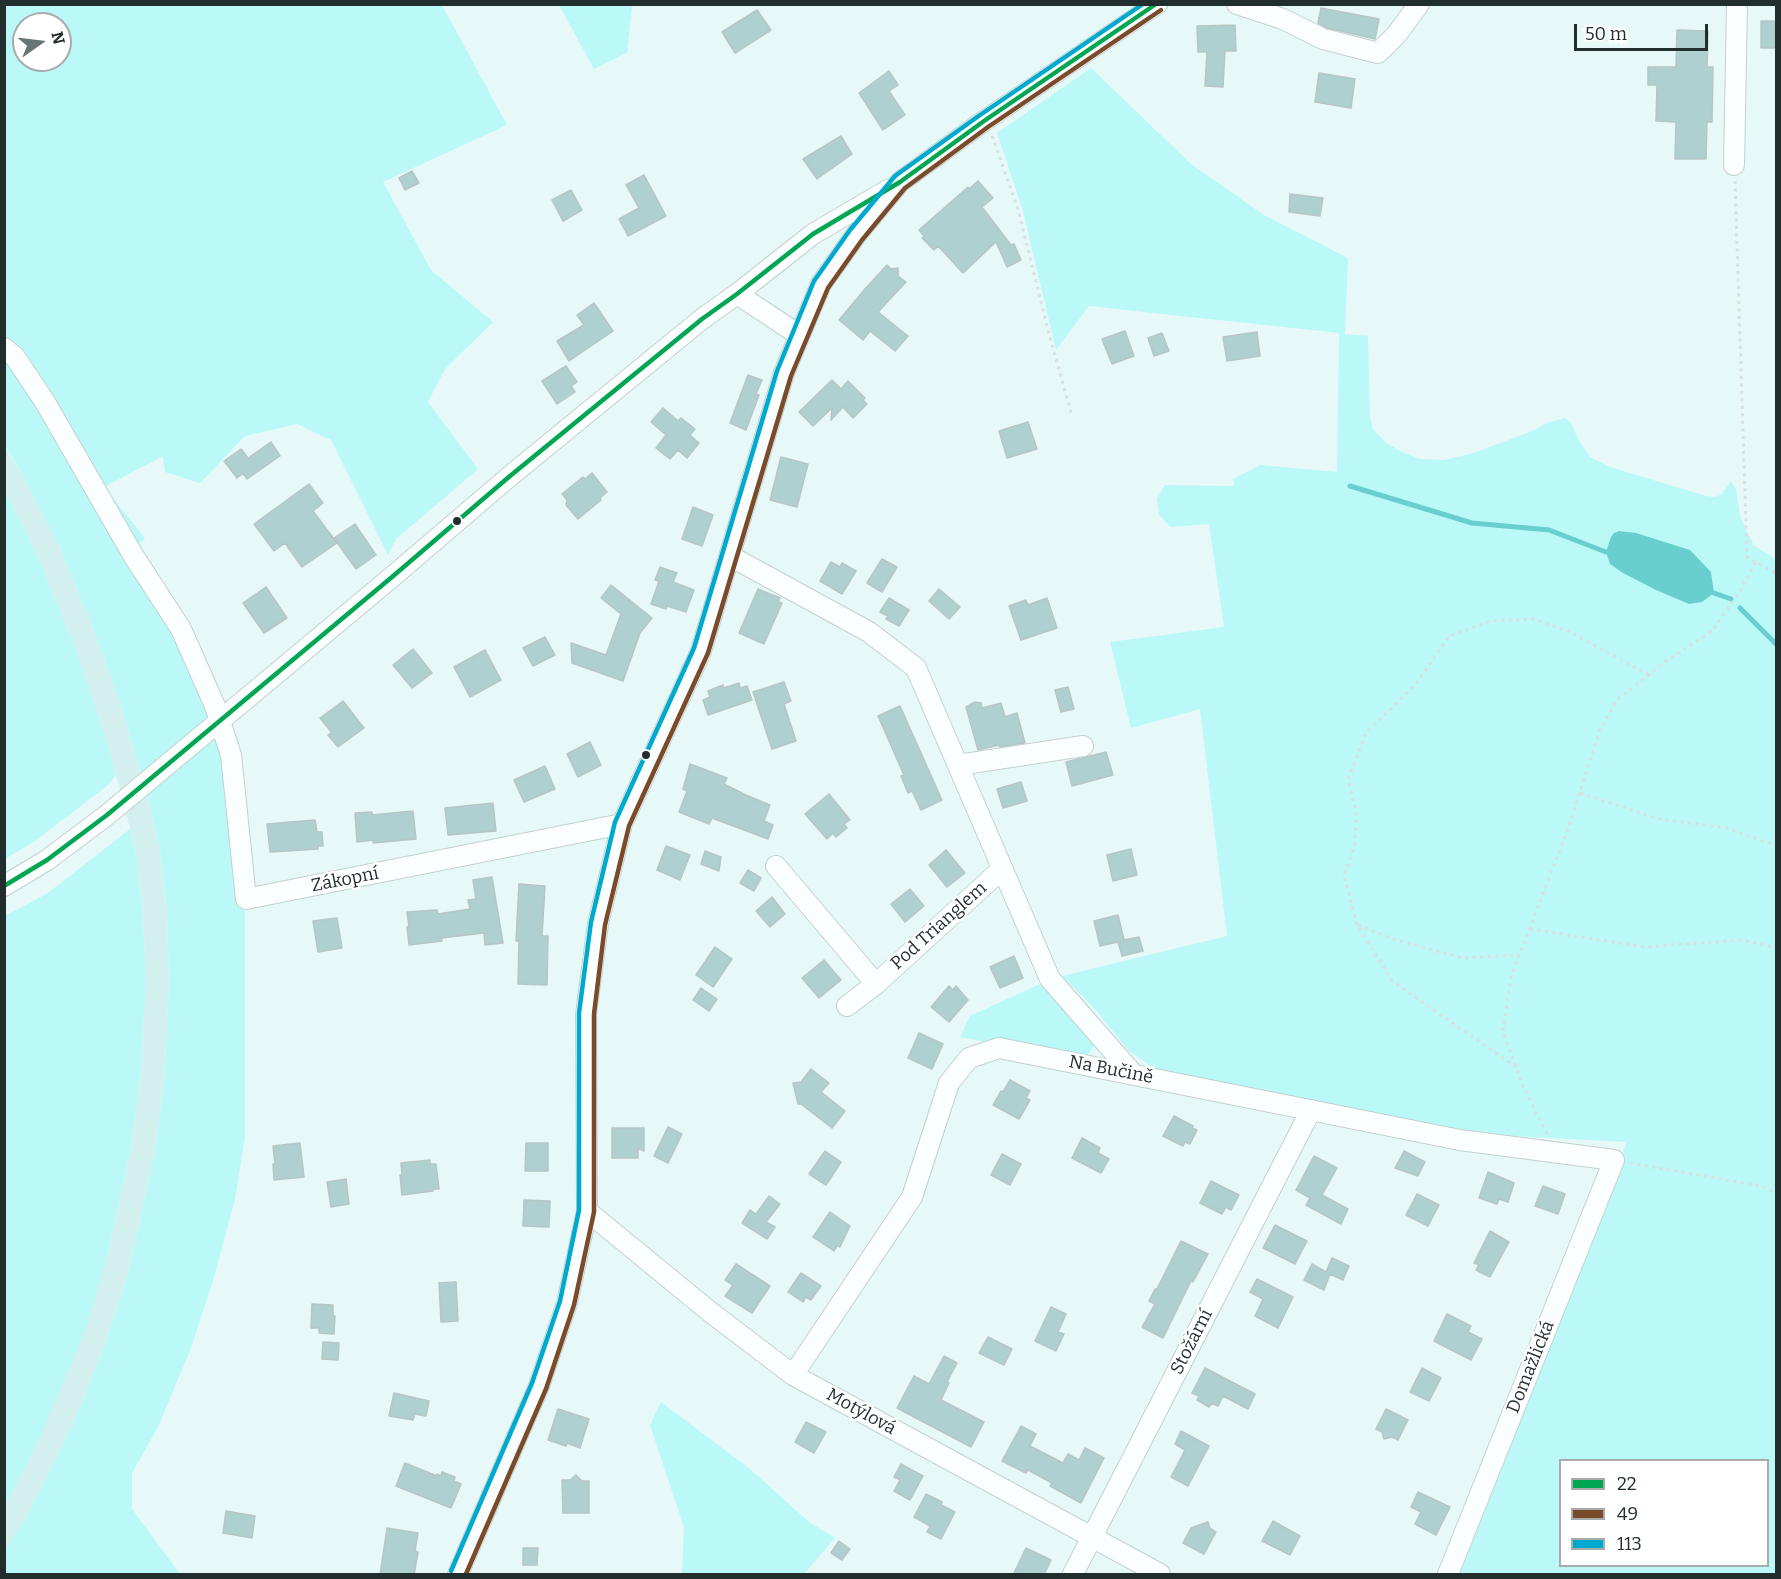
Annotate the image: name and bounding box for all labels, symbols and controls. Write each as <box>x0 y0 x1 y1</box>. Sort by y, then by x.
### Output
north arrow <box>12 12 72 72</box>
scale bar <box>1577 12 1710 50</box>
text: 50 m <box>1585 23 1627 45</box>
text: N <box>47 30 69 46</box>
unlabelled marker <box>451 515 463 527</box>
unlabelled marker <box>640 749 652 761</box>
street label: Zákopní <box>309 863 381 897</box>
street label: Pod Trianglem <box>887 877 991 975</box>
street label: Na Bučině <box>1067 1051 1155 1089</box>
street label: Stožární <box>1166 1306 1218 1378</box>
street label: Domažlická <box>1503 1318 1559 1416</box>
street label: Motýlová <box>823 1384 899 1440</box>
legend <box>1559 1459 1769 1567</box>
text: 22 <box>1617 1473 1637 1495</box>
text: 49 <box>1617 1503 1638 1525</box>
text: 113 <box>1617 1533 1642 1555</box>

